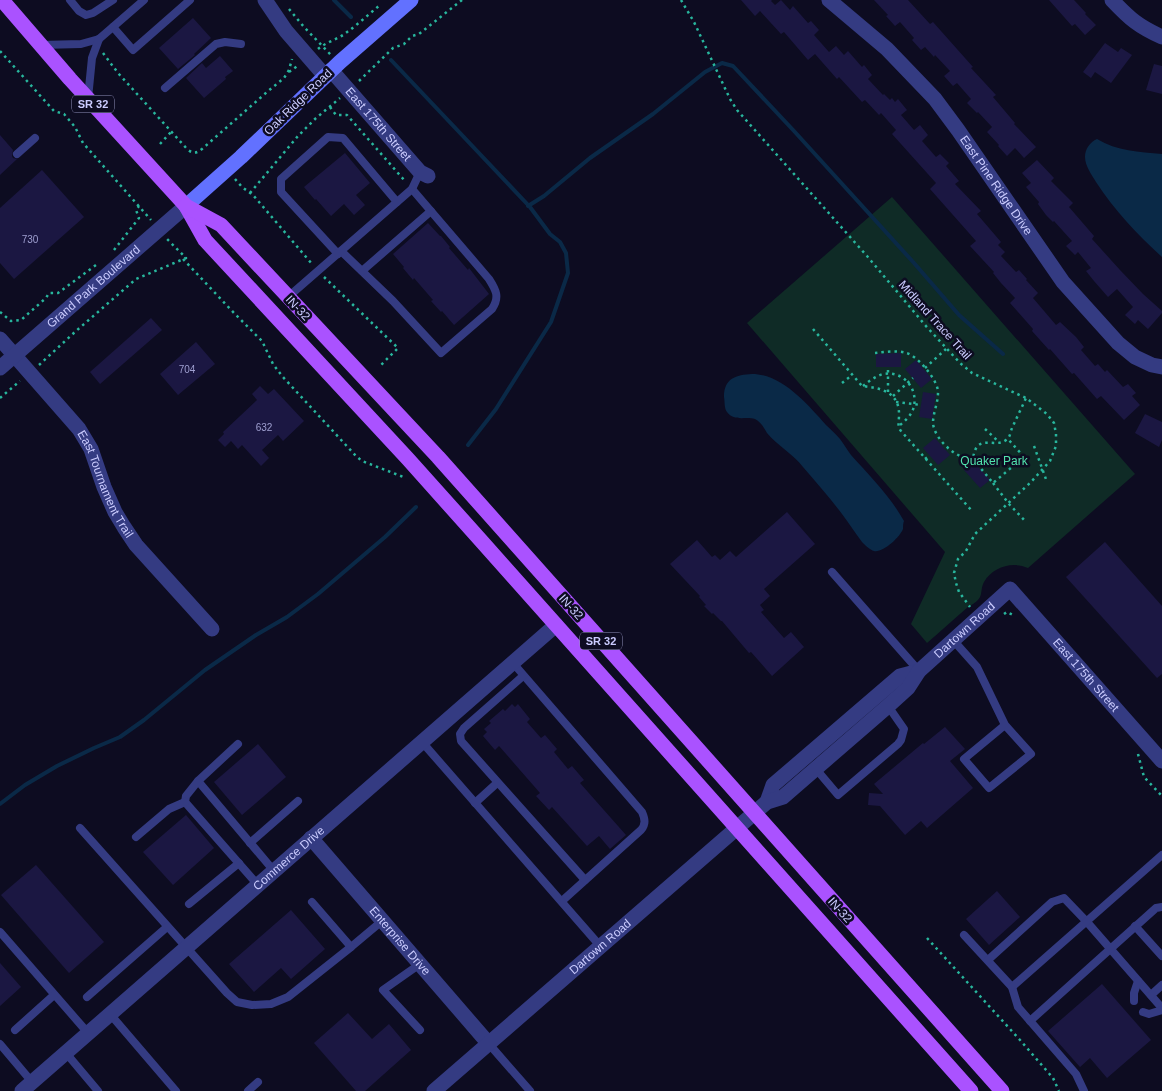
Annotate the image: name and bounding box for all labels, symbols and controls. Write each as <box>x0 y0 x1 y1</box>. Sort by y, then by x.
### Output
street label: Oak Ridge Road <box>261 66 335 138</box>
street label: East 175th Street <box>343 85 415 164</box>
road number: SR 32 <box>72 96 114 112</box>
street label: East Pine Ridge Drive <box>957 133 1036 238</box>
house number: 730 <box>22 234 39 245</box>
street label: Grand Park Boulevard <box>44 242 143 331</box>
street label: Midland Trace Trail <box>896 278 974 362</box>
street label: IN-32 <box>283 292 313 324</box>
house number: 704 <box>179 364 196 375</box>
house number: 632 <box>256 422 273 433</box>
street label: East Tournament Trail <box>74 428 136 540</box>
park label: Quaker Park <box>960 454 1029 468</box>
street label: IN-32 <box>556 591 586 623</box>
street label: Dartown Road <box>931 599 998 661</box>
road number: SR 32 <box>580 632 622 649</box>
street label: East 175th Street <box>1050 636 1122 715</box>
street label: Commerce Drive <box>250 823 328 893</box>
street label: IN-32 <box>825 894 855 926</box>
street label: Enterprise Drive <box>366 904 434 978</box>
street label: Dartown Road <box>567 916 634 977</box>

